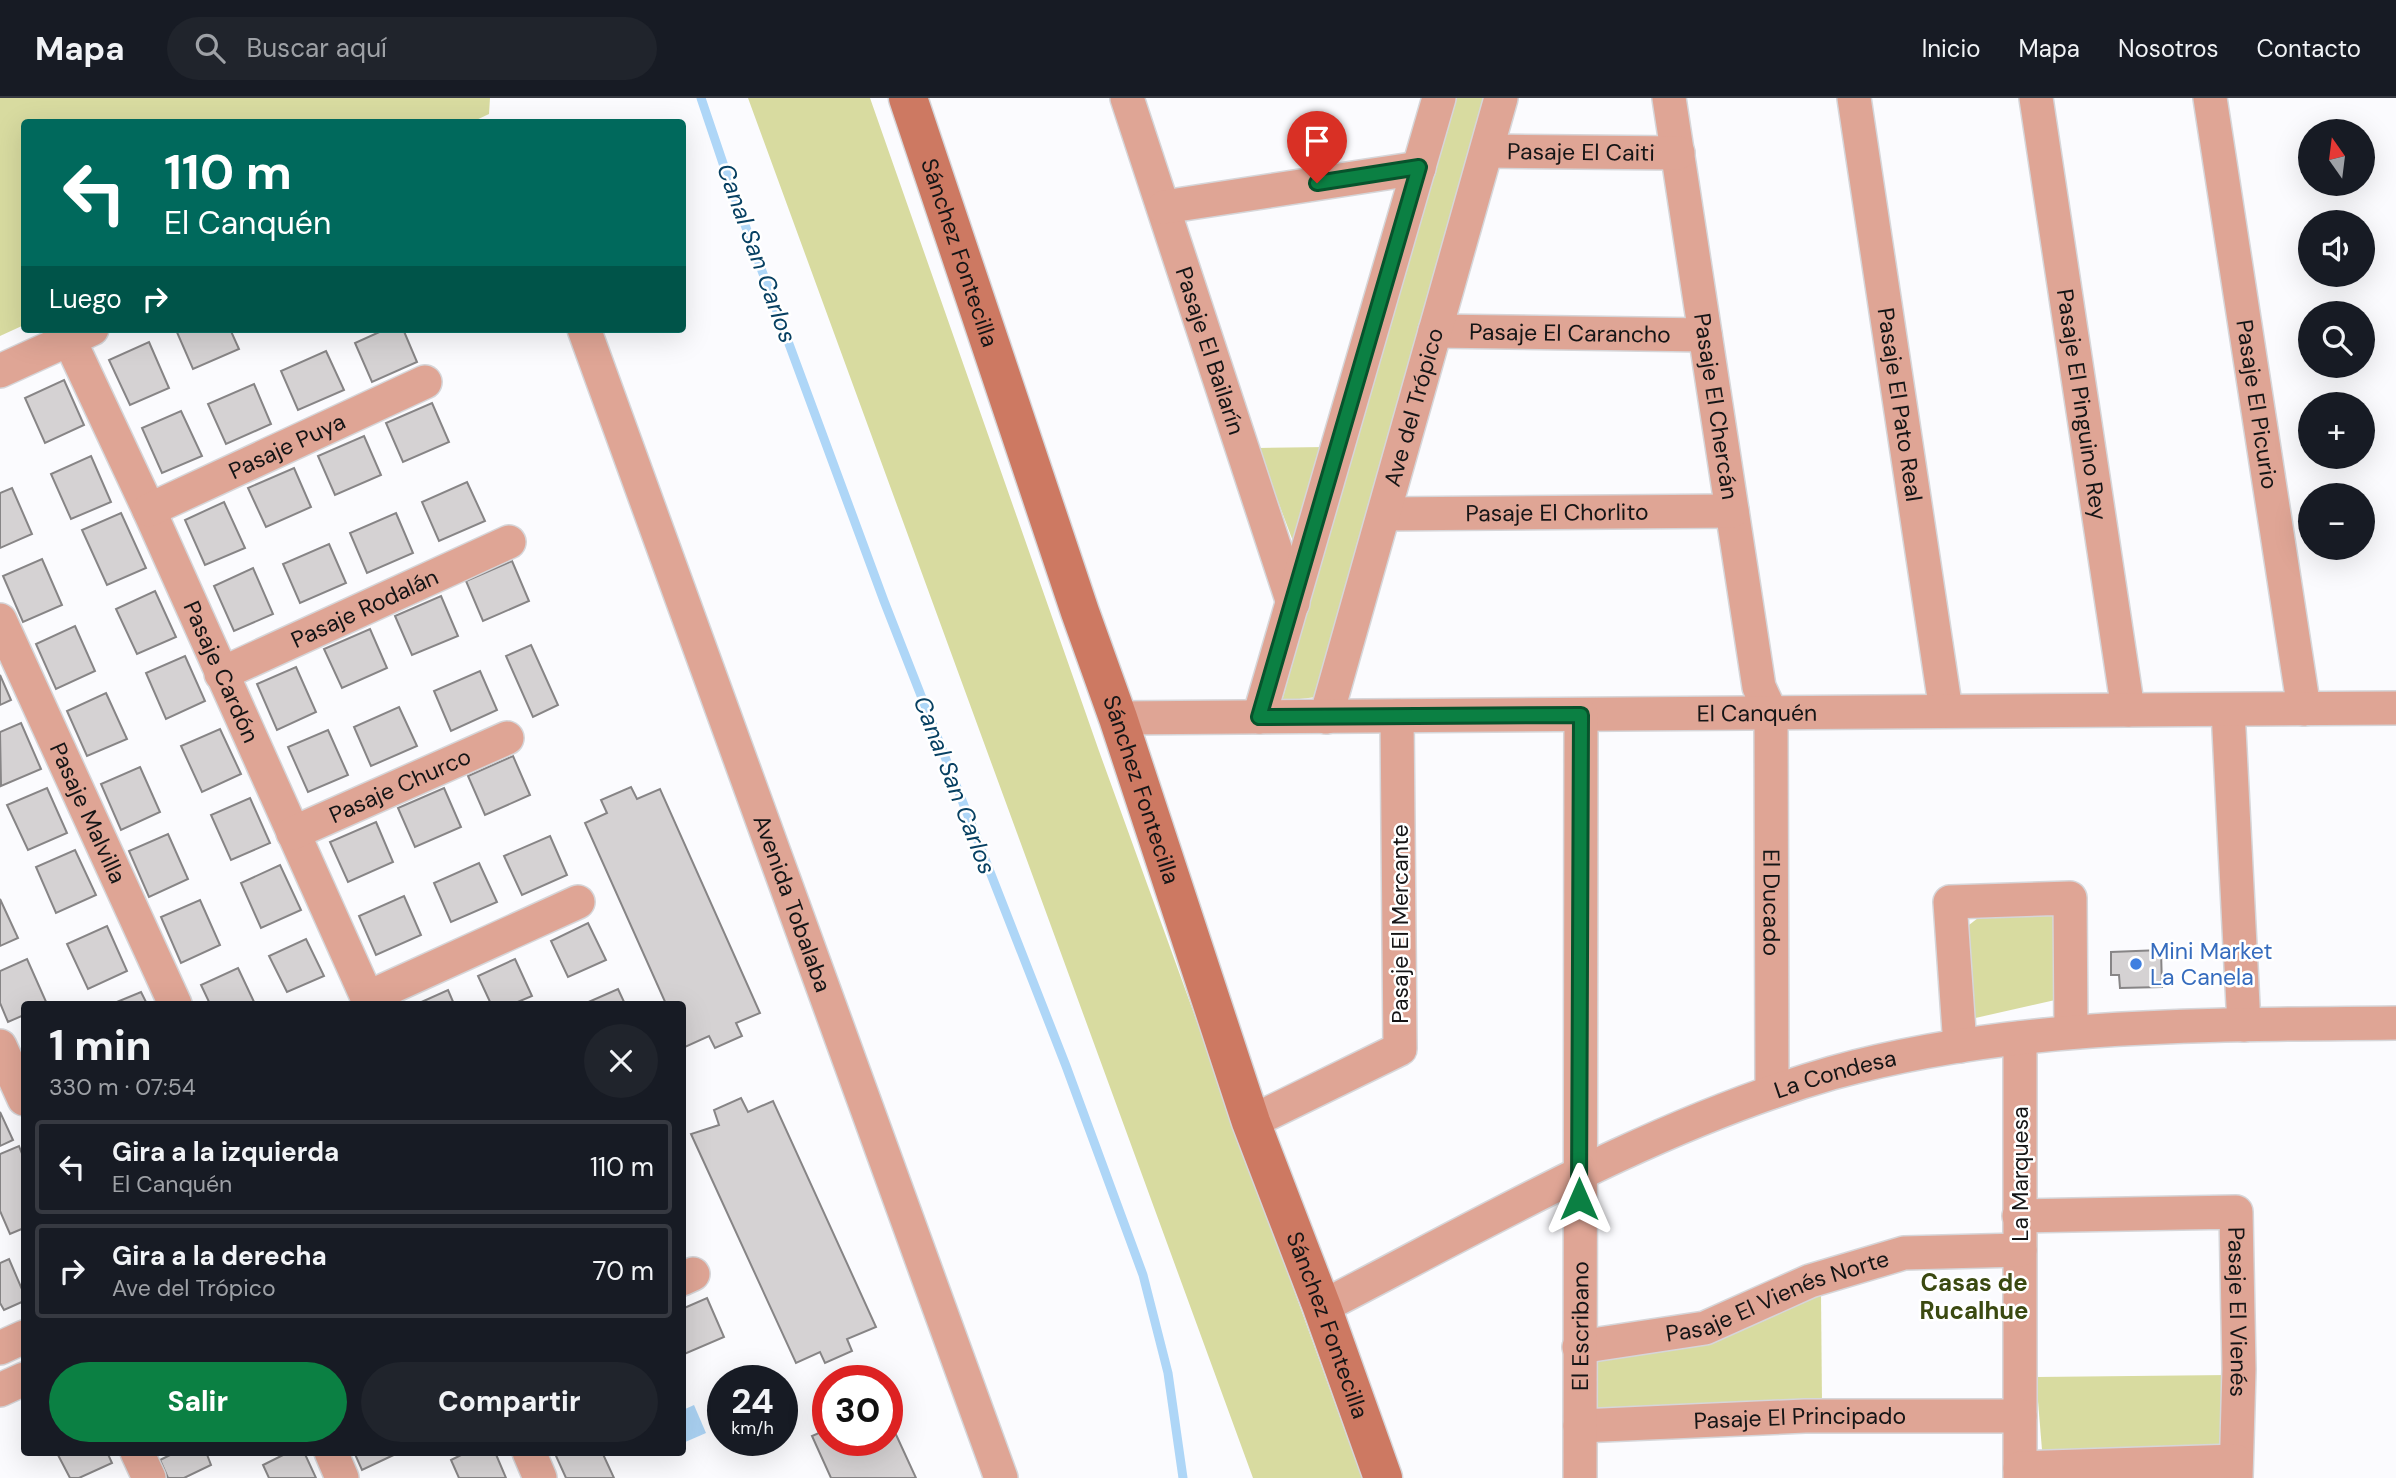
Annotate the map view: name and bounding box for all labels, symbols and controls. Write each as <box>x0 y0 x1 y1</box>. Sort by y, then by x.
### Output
search box <box>167 17 657 80</box>
text: Mapa <box>35 27 125 70</box>
icon: search <box>191 29 229 67</box>
text: Buscar aquí <box>247 31 387 65</box>
text: Inicio <box>1922 33 1981 64</box>
text: Mapa <box>2019 33 2080 64</box>
text: Nosotros <box>2118 33 2219 64</box>
text: Contacto <box>2257 33 2361 64</box>
pin <box>1287 111 1347 183</box>
north arrow <box>2298 119 2375 196</box>
map controls <box>2298 119 2375 560</box>
icon: arrive <box>1298 122 1336 160</box>
street label: Pasaje El Caiti <box>1507 136 1655 168</box>
text: 110 m <box>164 140 292 204</box>
icon: left <box>49 147 140 238</box>
street label: Sánchez Fontecilla <box>914 154 1005 351</box>
water label: Canal San Carlos <box>710 159 804 347</box>
text: El Canquén <box>164 202 331 244</box>
button: sound <box>2298 210 2375 287</box>
street label: Pasaje El Bailarín <box>1169 263 1252 438</box>
icon: right <box>136 280 174 318</box>
text: Luego <box>49 282 122 316</box>
street label: Pasaje El Pinguino Rey <box>2050 287 2114 522</box>
button: search <box>2298 301 2375 378</box>
street label: Pasaje El Pato Real <box>1871 306 1929 504</box>
street label: Pasaje El Chercán <box>1687 311 1745 502</box>
street label: Pasaje El Carancho <box>1469 317 1671 349</box>
street label: Pasaje El Picurio <box>2229 317 2285 491</box>
street label: Ave del Trópico <box>1377 324 1450 490</box>
button: + <box>2298 392 2375 469</box>
street label: Pasaje Puya <box>224 406 350 486</box>
button: − <box>2298 483 2375 560</box>
street label: Pasaje El Chorlito <box>1465 497 1649 528</box>
street label: Pasaje Rodalán <box>286 561 443 655</box>
street label: Pasaje Cardón <box>177 596 266 748</box>
water label: Canal San Carlos <box>907 691 1003 879</box>
street label: Sánchez Fontecilla <box>1096 691 1187 888</box>
street label: El Canquén <box>1697 698 1817 728</box>
street label: Pasaje Malvilla <box>43 738 133 888</box>
street label: Pasaje Churco <box>324 741 475 830</box>
street label: Avenida Tobalaba <box>747 811 838 996</box>
street label: Pasaje El Mercante <box>1385 824 1415 1024</box>
street label: El Ducado <box>1756 849 1787 956</box>
place label: Mini Market La Canela <box>2150 936 2273 992</box>
marker: Mini Market La Canela <box>2128 956 2144 972</box>
text: 1 min <box>49 1018 152 1073</box>
button: close <box>584 1024 658 1098</box>
street label: La Condesa <box>1770 1043 1899 1105</box>
text: 330 m · 07:54 <box>49 1072 196 1102</box>
street label: La Marquesa <box>2005 1106 2035 1242</box>
text: Gira a la izquierda <box>112 1135 339 1169</box>
icon: left <box>53 1148 91 1186</box>
text: 110 m <box>590 1150 654 1184</box>
position arrow <box>1542 1162 1616 1236</box>
text: El Canquén <box>112 1169 232 1199</box>
street label: Sánchez Fontecilla <box>1279 1227 1376 1423</box>
street label: Pasaje El Vienés <box>2221 1227 2254 1397</box>
text: Gira a la derecha <box>112 1239 327 1273</box>
street label: Pasaje El Vienés Norte <box>1664 1243 1893 1349</box>
icon: right <box>53 1252 91 1290</box>
text: 70 m <box>593 1254 654 1288</box>
street label: El Escribano <box>1565 1261 1595 1391</box>
district label: Casas de Rucalhue <box>1919 1267 2029 1326</box>
text: Ave del Trópico <box>112 1273 276 1303</box>
button: Salir <box>49 1362 347 1442</box>
button: Compartir <box>361 1362 658 1442</box>
speed limit sign: 30 <box>812 1365 903 1456</box>
text: 24 <box>731 1378 774 1424</box>
street label: Pasaje El Principado <box>1693 1401 1906 1436</box>
text: km/h <box>731 1416 774 1440</box>

